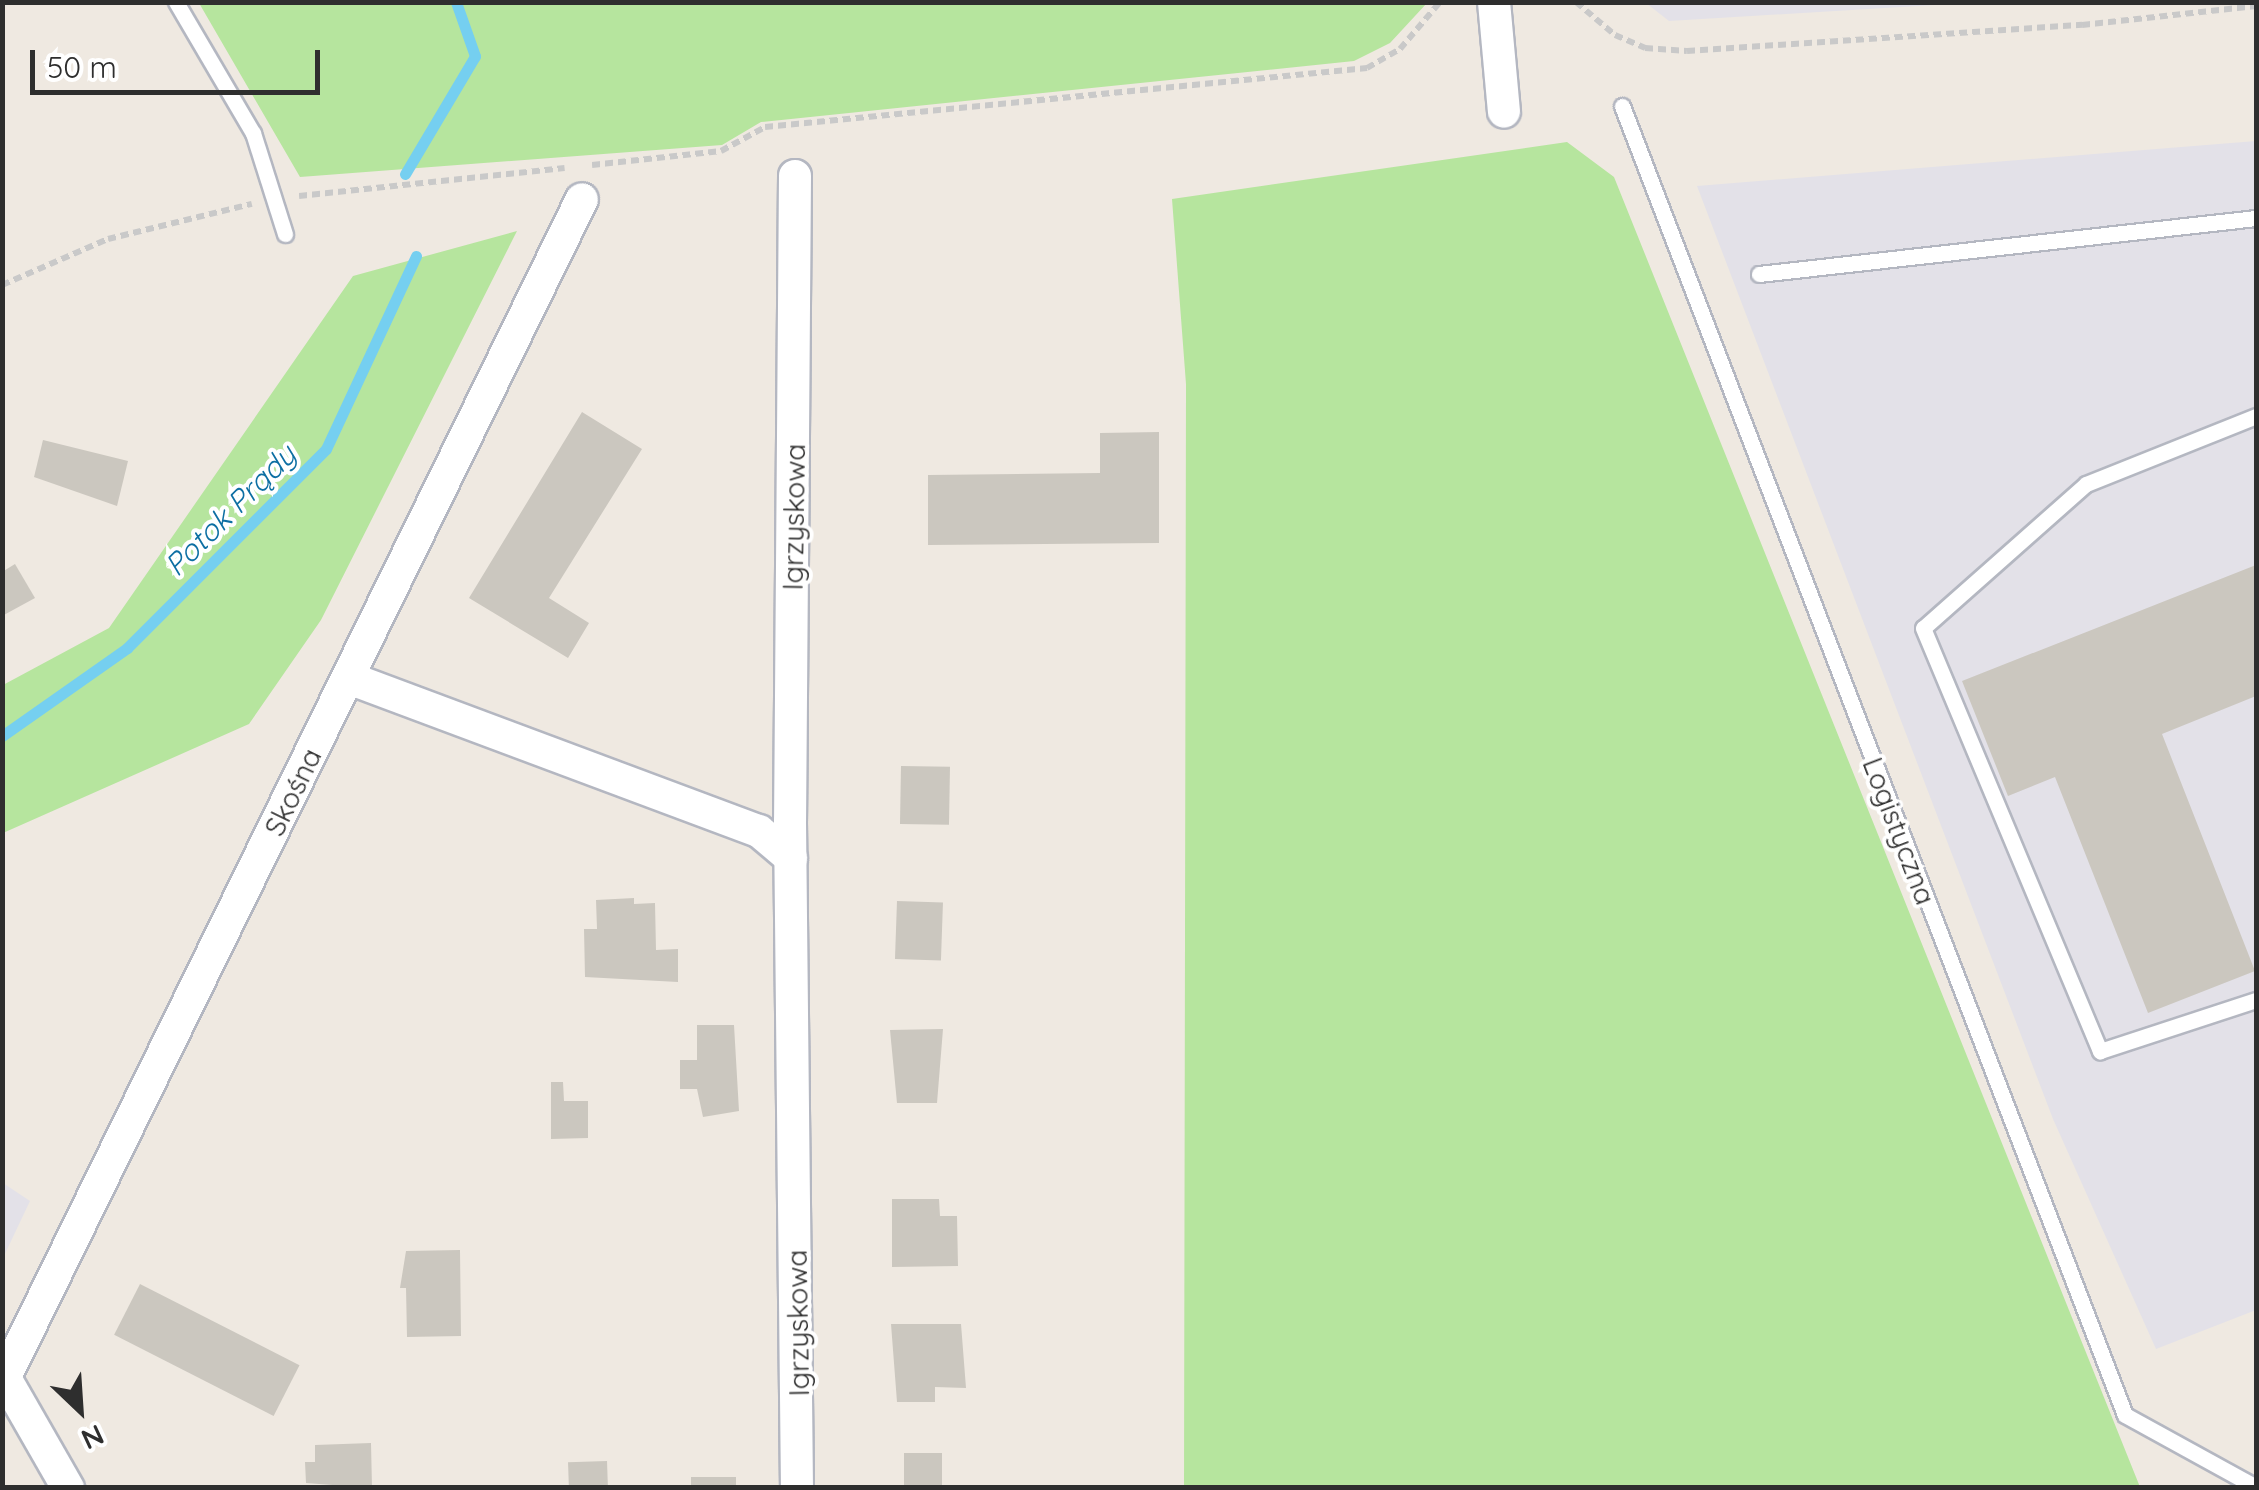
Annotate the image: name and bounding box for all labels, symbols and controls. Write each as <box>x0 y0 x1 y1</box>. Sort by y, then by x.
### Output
scale bar <box>35 30 325 92</box>
text: 50 m <box>47 48 117 86</box>
water label: Potok Prądy <box>157 437 303 583</box>
street label: Igrzyskowa <box>776 443 812 591</box>
street label: Skośna <box>257 743 329 841</box>
street label: Logistyczna <box>1856 753 1942 909</box>
street label: Igrzyskowa <box>780 1249 816 1397</box>
north arrow <box>30 1360 130 1460</box>
text: N <box>76 1417 110 1458</box>

